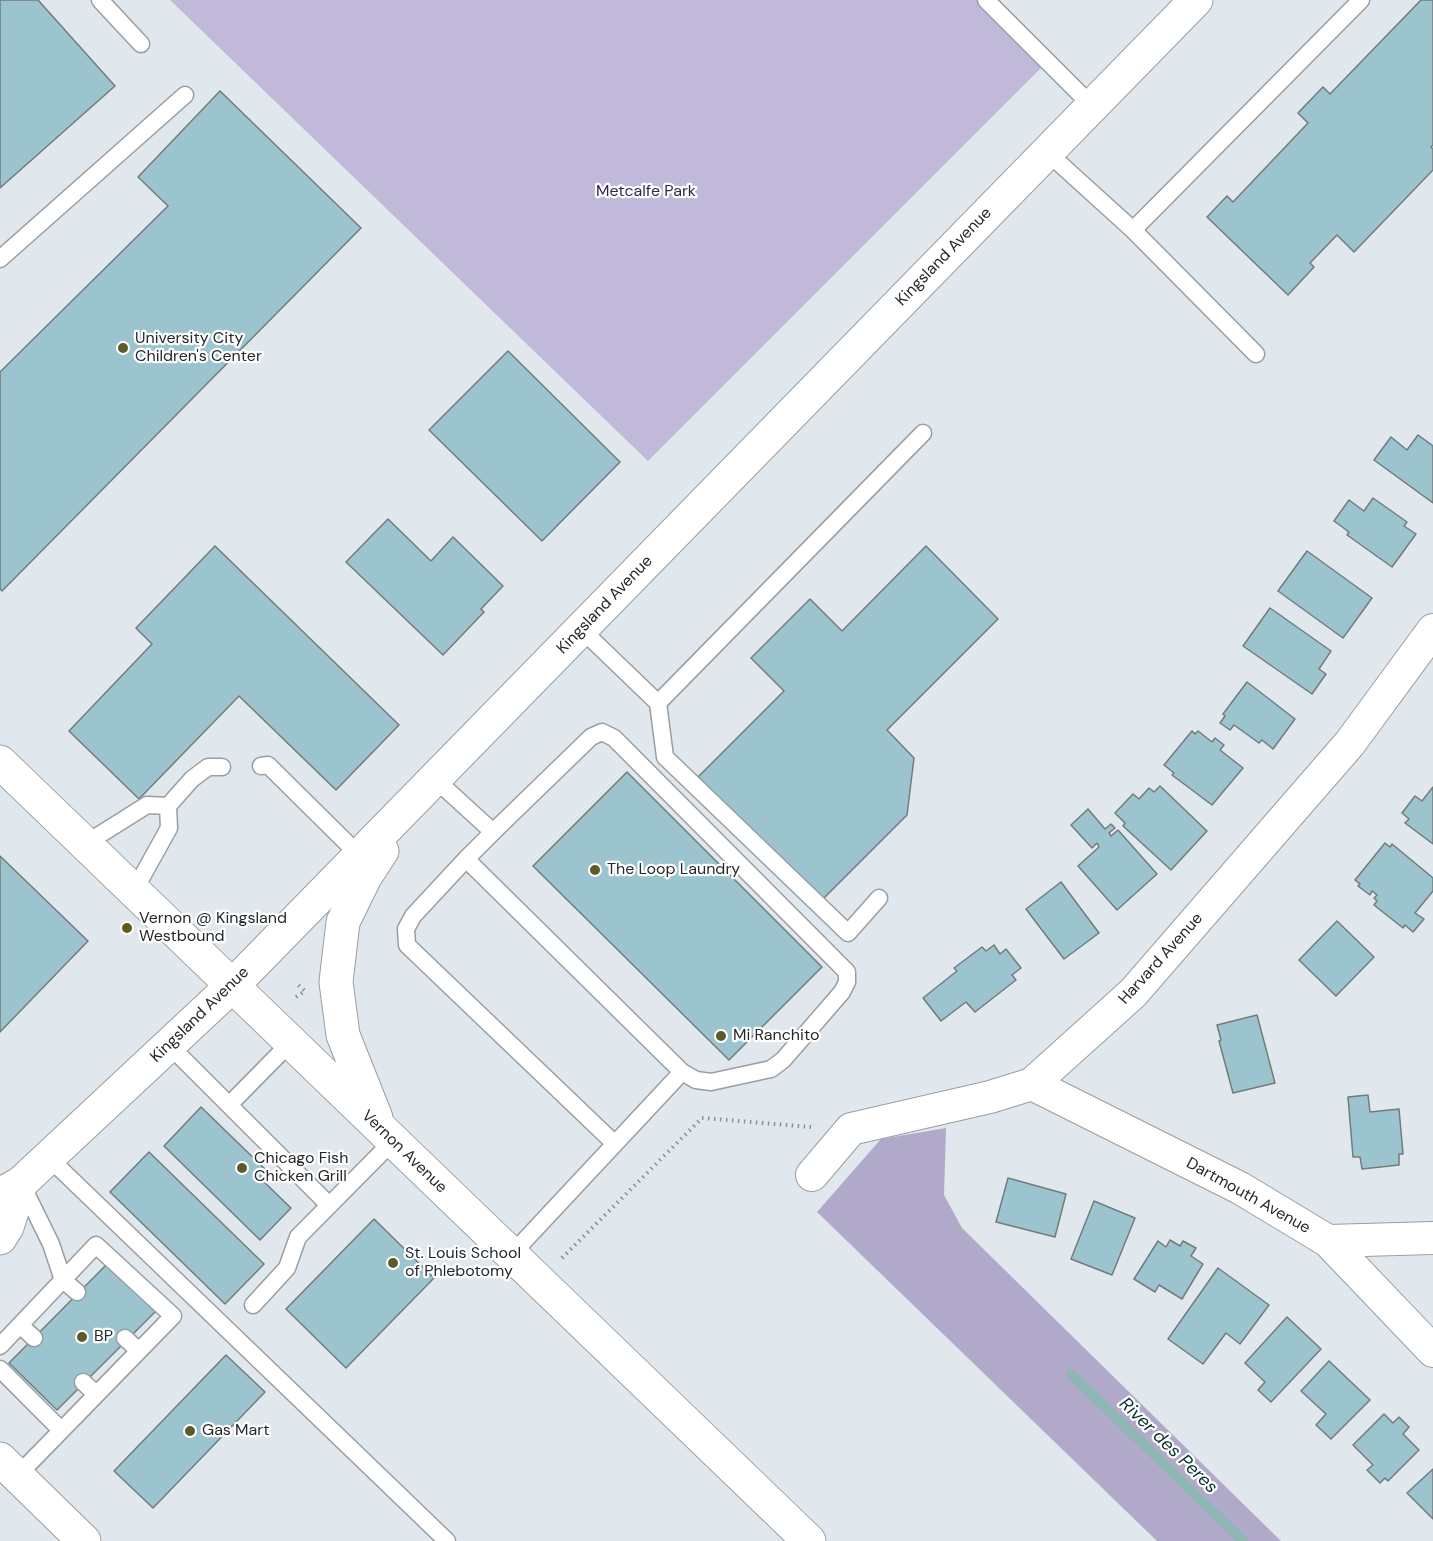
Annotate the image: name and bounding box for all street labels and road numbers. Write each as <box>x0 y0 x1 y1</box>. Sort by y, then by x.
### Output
street label: Kingsland Avenue <box>892 204 996 310</box>
street label: Kingsland Avenue <box>553 552 657 658</box>
street label: Harvard Avenue <box>1115 909 1207 1009</box>
street label: Kingsland Avenue <box>147 963 253 1067</box>
street label: Vernon Avenue <box>357 1106 451 1198</box>
street label: Dartmouth Avenue <box>1183 1154 1313 1238</box>

